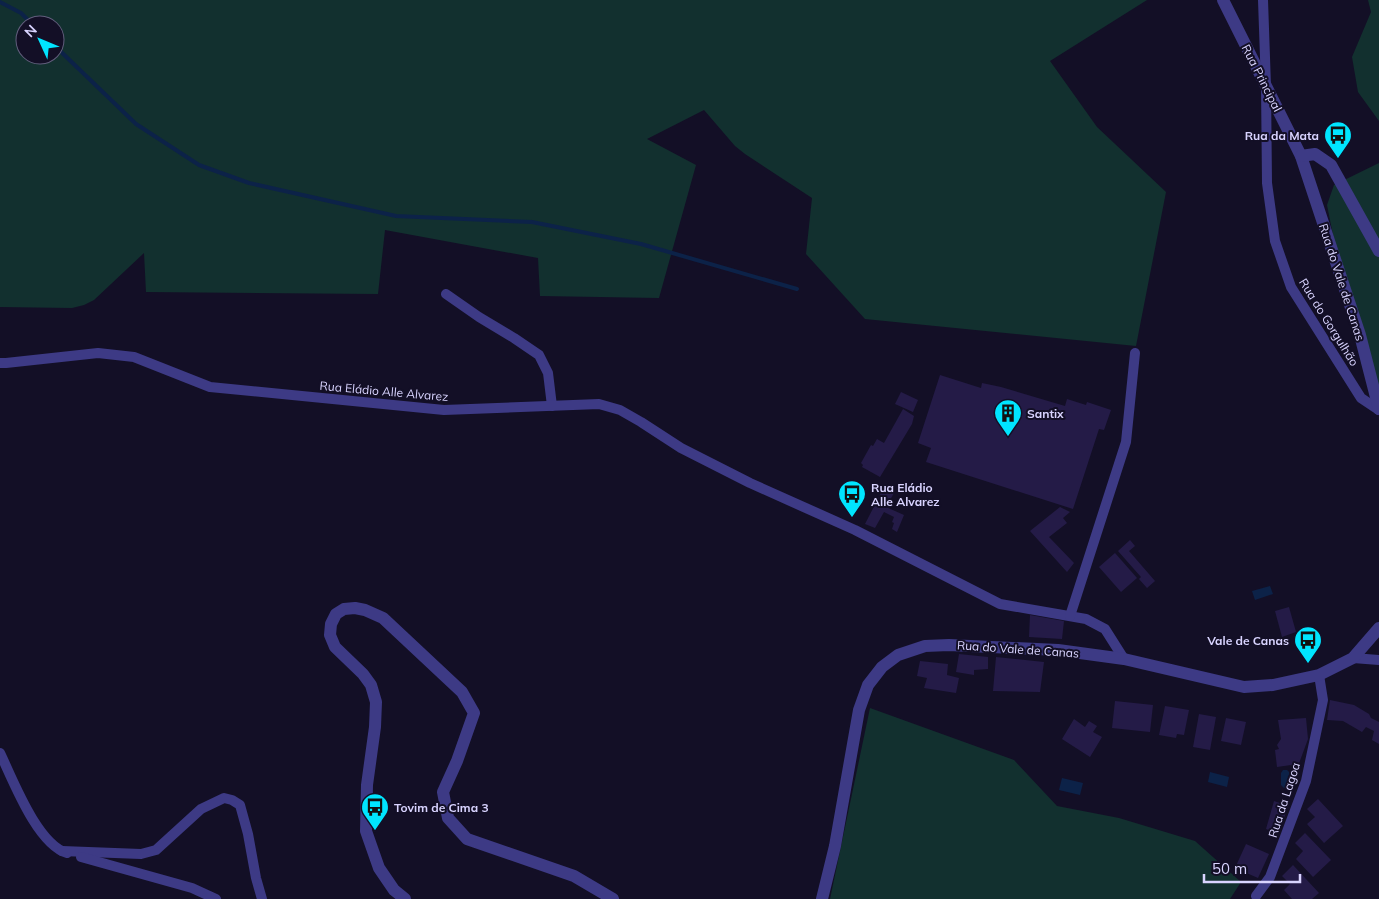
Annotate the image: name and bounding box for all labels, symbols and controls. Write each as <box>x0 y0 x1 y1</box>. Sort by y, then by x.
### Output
north arrow <box>15 15 65 65</box>
text: N <box>21 21 41 41</box>
street label: Rua Principal <box>1239 42 1285 114</box>
bus stop icon: Rua da Mata <box>1323 120 1353 159</box>
place label: Rua da Mata <box>1245 128 1319 143</box>
street label: Rua do Vale de Canas <box>1316 221 1368 343</box>
street label: Rua do Gorgulhão <box>1296 275 1362 369</box>
street label: Rua Eládio Alle Alvarez <box>319 378 449 404</box>
building icon: Santix <box>993 398 1023 437</box>
place label: Santix <box>1027 406 1064 421</box>
bus stop icon: Rua Eládio Alle Alvarez <box>837 479 867 518</box>
place label: Rua Eládio Alle Alvarez <box>871 480 940 509</box>
bus stop icon: Vale de Canas <box>1293 625 1323 664</box>
place label: Vale de Canas <box>1206 633 1289 648</box>
street label: Rua do Vale de Canas <box>956 637 1080 661</box>
street label: Rua da Lagoa <box>1265 761 1303 839</box>
bus stop icon: Tovim de Cima 3 <box>360 792 390 831</box>
place label: Tovim de Cima 3 <box>394 800 489 815</box>
scale bar <box>1204 852 1300 884</box>
text: 50 m <box>1212 859 1247 878</box>

